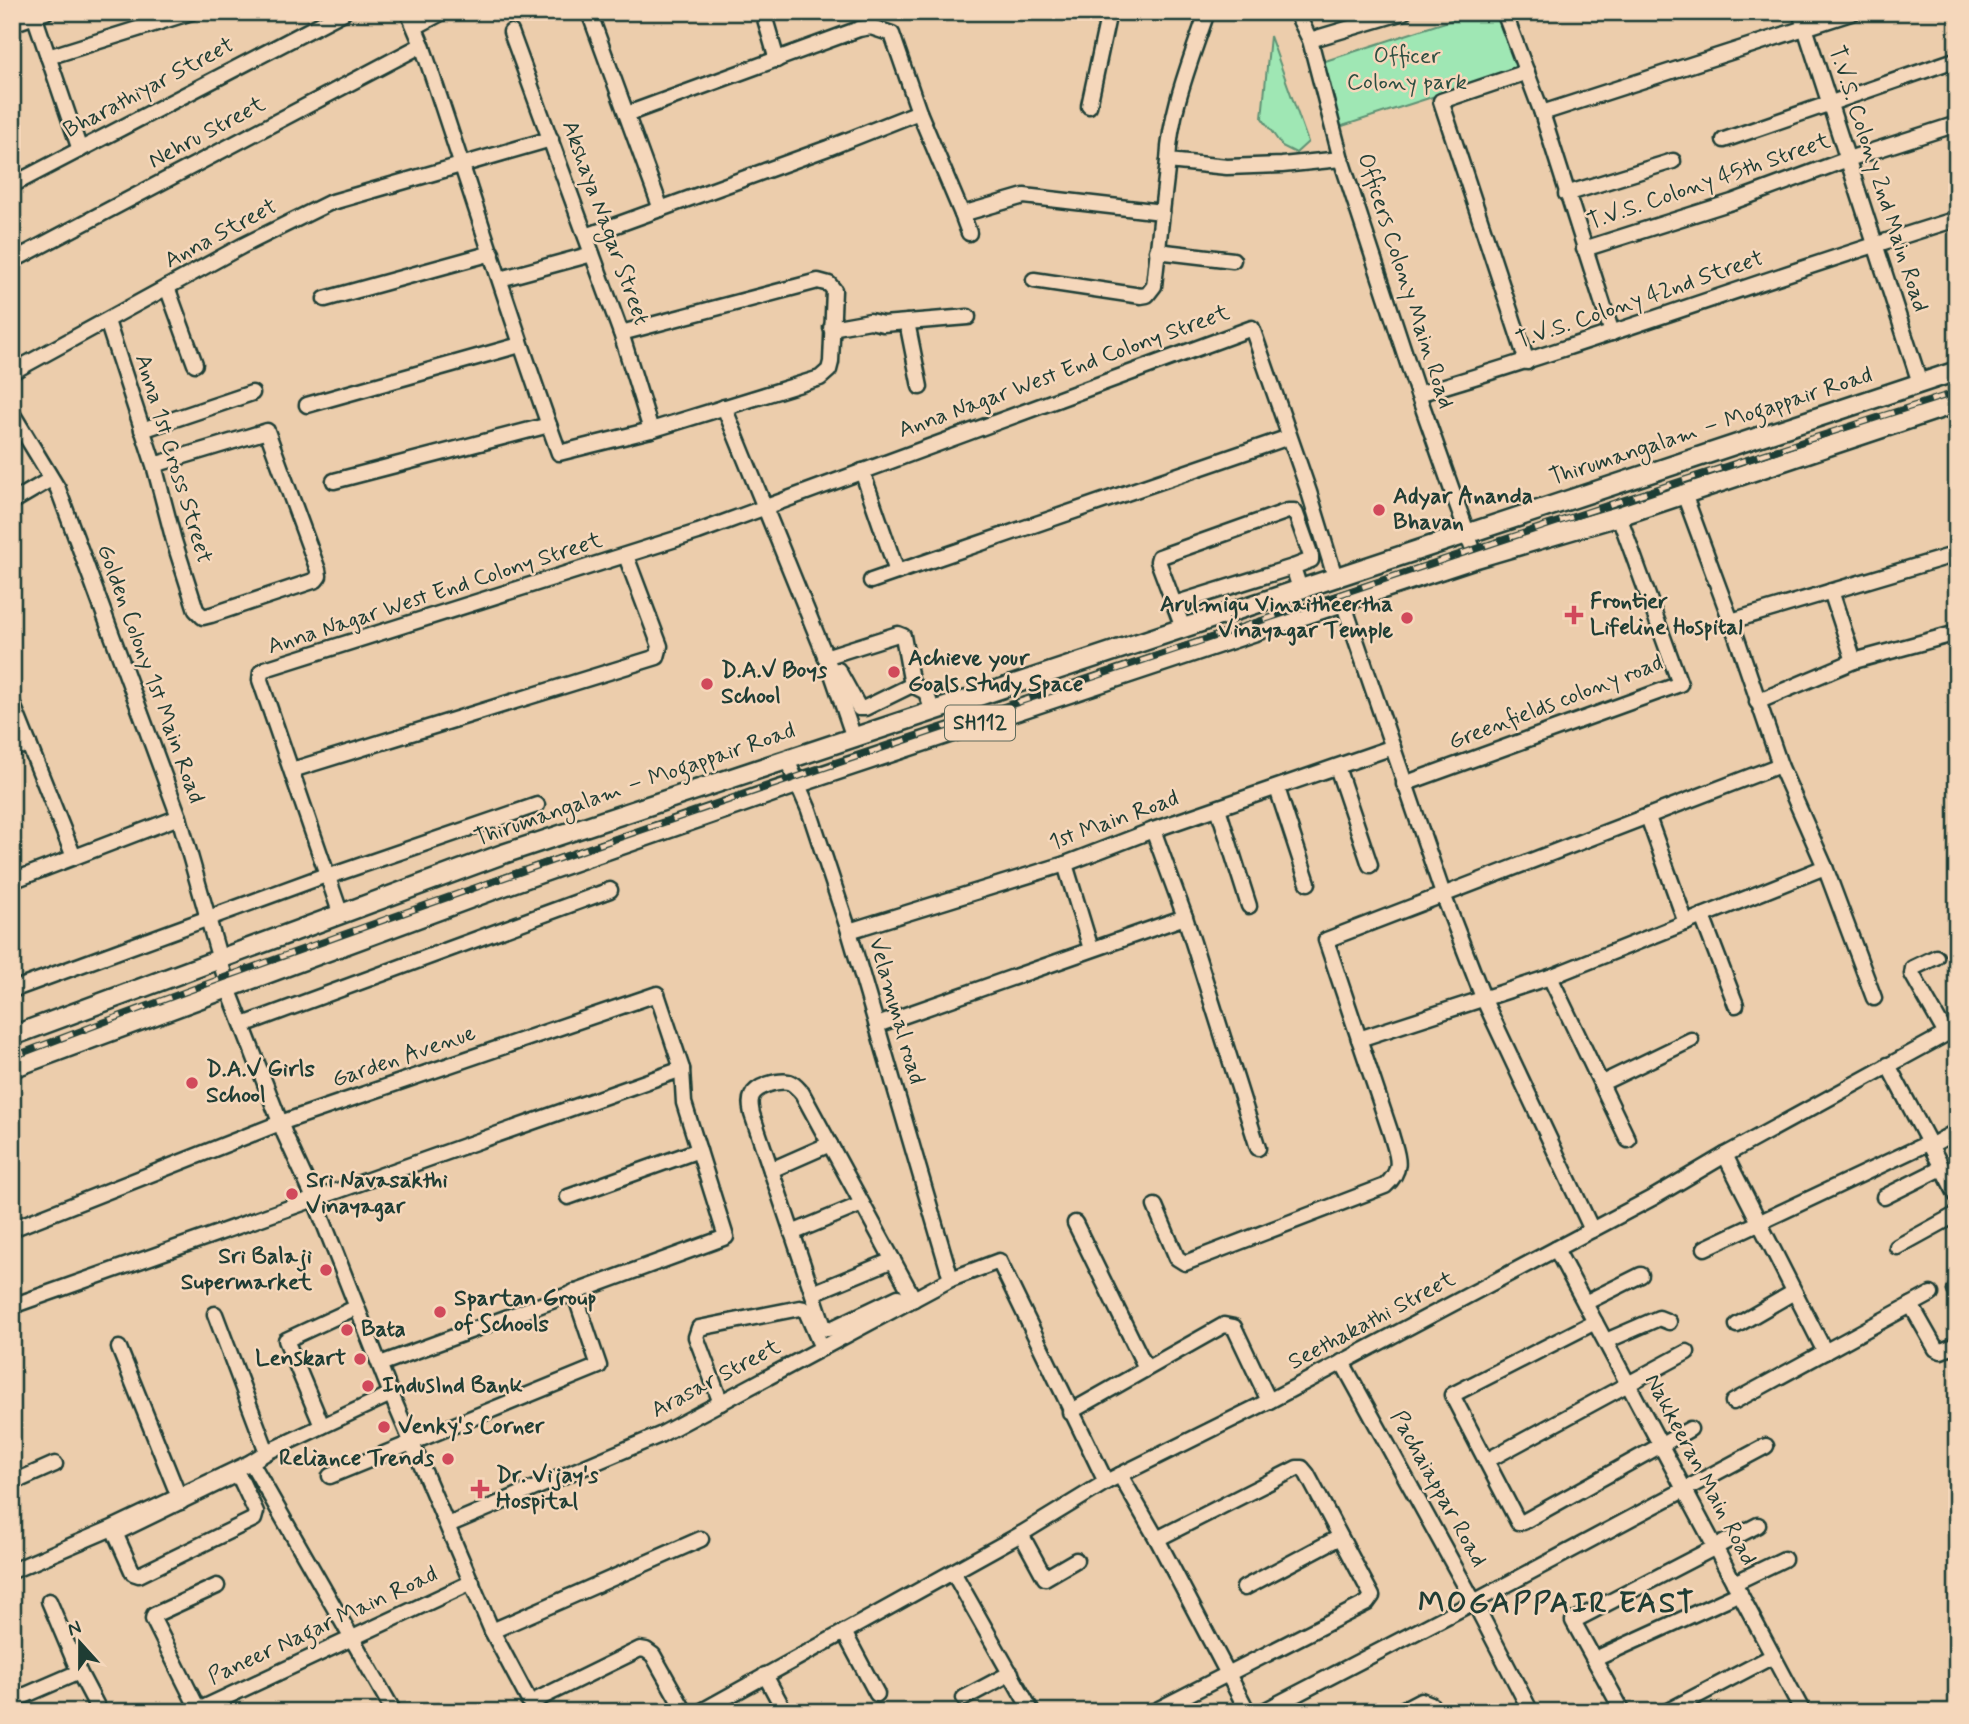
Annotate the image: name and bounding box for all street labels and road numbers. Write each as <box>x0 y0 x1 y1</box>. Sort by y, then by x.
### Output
street label: Bharathiyar Street <box>58 30 240 146</box>
street label: T.V.S. Colony 2nd Main Road <box>1821 42 1935 316</box>
street label: Nehru Street <box>143 89 271 176</box>
street label: Akshaya Nagar Street <box>552 116 656 330</box>
street label: T.V.S. Colony 45th Street <box>1584 126 1835 238</box>
street label: Officers Colony Main Road <box>1349 149 1461 413</box>
street label: Anna Street <box>159 192 283 276</box>
street label: T.V.S. Colony 42nd Street <box>1512 244 1768 356</box>
street label: Anna Nagar West End Colony Street <box>894 298 1234 446</box>
street label: Anna 1st Cross Street <box>127 351 219 567</box>
street label: Thirumangalam – Mogappair Road <box>1546 361 1877 495</box>
street label: Anna Nagar West End Colony Street <box>264 525 607 662</box>
street label: Golden Colony 1st Main Road <box>89 540 211 808</box>
street label: Greenfields colony road <box>1444 648 1668 758</box>
road number: SH112 <box>945 706 1015 740</box>
street label: Thirumangalam – Mogappair Road <box>470 716 800 856</box>
street label: 1st Main Road <box>1045 784 1183 858</box>
street label: Velammal road <box>861 934 931 1088</box>
street label: Garden Avenue <box>328 1018 480 1096</box>
street label: Seethakathi Street <box>1283 1264 1461 1378</box>
street label: Arasar Street <box>646 1332 786 1426</box>
street label: Nakkeeran Main Road <box>1637 1369 1763 1571</box>
street label: Pachaiappar Road <box>1383 1405 1493 1573</box>
street label: Paneer Nagar Main Road <box>203 1560 443 1694</box>

